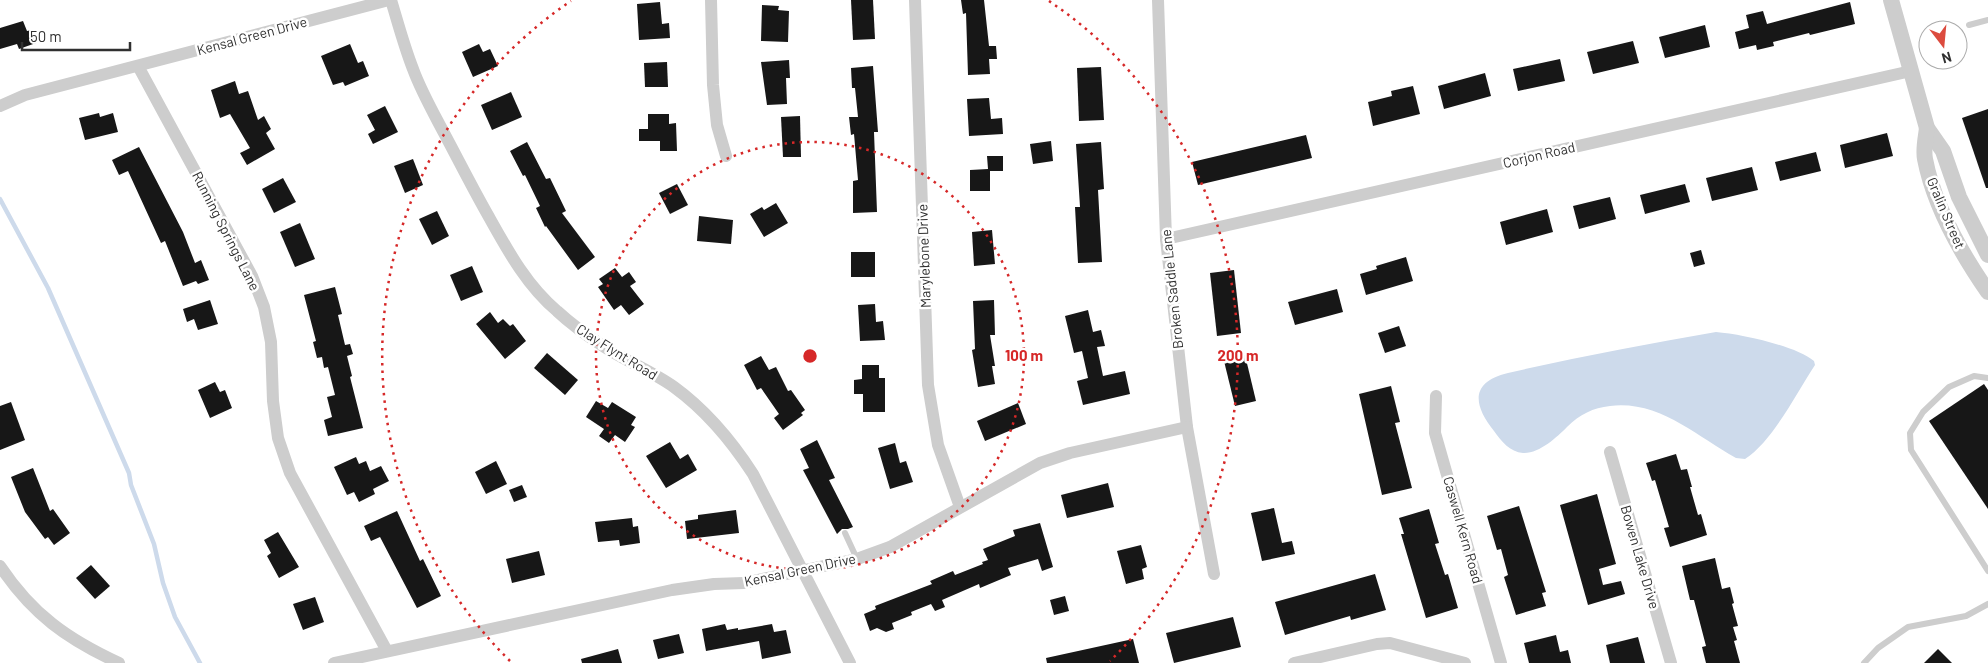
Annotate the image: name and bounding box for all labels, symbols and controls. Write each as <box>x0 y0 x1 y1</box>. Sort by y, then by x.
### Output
street label: Kensal Green Drive <box>195 13 309 58</box>
scale bar <box>22 20 130 52</box>
north arrow <box>1918 20 1968 70</box>
text: 50 m <box>30 27 62 45</box>
text: N <box>1940 49 1954 67</box>
street label: Corjon Road <box>1501 138 1577 171</box>
street label: Running Springs Lane <box>189 168 264 293</box>
street label: Gralin Street <box>1924 174 1969 251</box>
street label: Marylebone Drive <box>913 204 934 308</box>
street label: Broken Saddle Lane <box>1157 228 1186 350</box>
street label: Clay Flynt Road <box>574 320 661 383</box>
text: 100 m <box>1005 346 1043 364</box>
text: 200 m <box>1217 346 1259 364</box>
centre of rings <box>801 347 819 365</box>
street label: Caswell Kern Road <box>1440 474 1487 585</box>
street label: Bowen Lake Drive <box>1618 503 1663 611</box>
street label: Kensal Green Drive <box>743 549 857 590</box>

